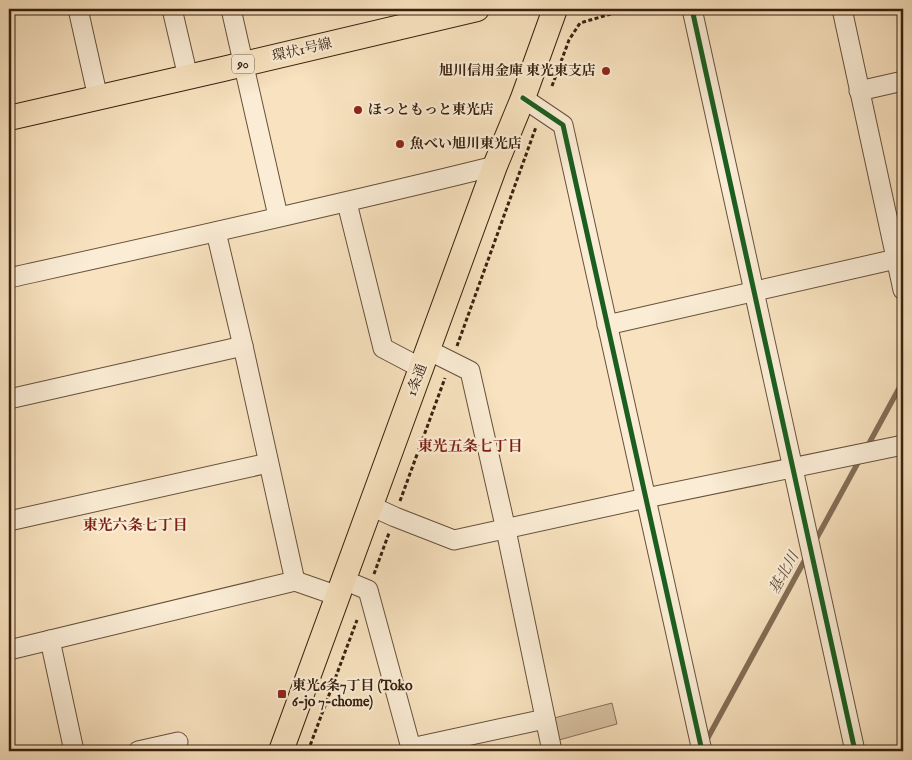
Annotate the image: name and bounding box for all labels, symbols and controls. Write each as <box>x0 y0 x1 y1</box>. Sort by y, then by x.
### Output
street label: 環状1号線 <box>270 34 334 66</box>
road number: 90 <box>232 54 254 74</box>
place label: 旭川信用金庫 東光東支店 <box>439 62 596 80</box>
marker: 旭川信用金庫 東光東支店 <box>600 65 612 77</box>
place label: ほっともっと東光店 <box>368 101 494 119</box>
marker: ほっともっと東光店 <box>352 104 364 116</box>
place label: 魚べい旭川東光店 <box>410 135 522 153</box>
marker: 魚べい旭川東光店 <box>394 138 406 150</box>
street label: 1条通 <box>403 361 431 399</box>
district label: 東光五条七丁目 <box>417 437 523 456</box>
district label: 東光六条七丁目 <box>82 516 188 535</box>
water label: 基北川 <box>765 547 804 597</box>
place label: 東光6条7丁目 (Toko 6-jo 7-chome) <box>292 677 413 711</box>
marker: 東光6条7丁目 (Toko 6-jo 7-chome) <box>276 688 288 700</box>

